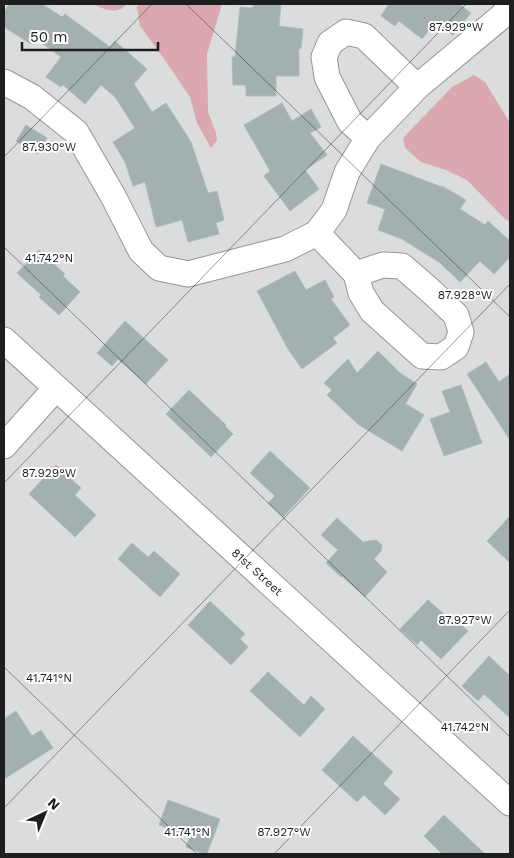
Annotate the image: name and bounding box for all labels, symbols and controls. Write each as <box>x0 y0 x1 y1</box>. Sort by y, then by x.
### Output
scale bar <box>22 20 159 52</box>
text: 87.929°W <box>429 20 484 34</box>
text: 50 m <box>30 28 67 46</box>
text: 87.930°W <box>22 140 77 154</box>
text: 41.742°N <box>25 251 73 265</box>
text: 87.928°W <box>438 288 493 302</box>
text: 87.929°W <box>22 466 77 480</box>
street label: 81st Street <box>229 546 285 598</box>
text: 87.927°W <box>438 613 492 627</box>
text: 41.741°N <box>26 671 72 685</box>
text: 41.742°N <box>441 720 489 734</box>
north arrow <box>20 788 70 838</box>
text: N <box>45 794 63 813</box>
text: 41.741°N <box>164 825 210 839</box>
text: 87.927°W <box>257 825 311 839</box>

